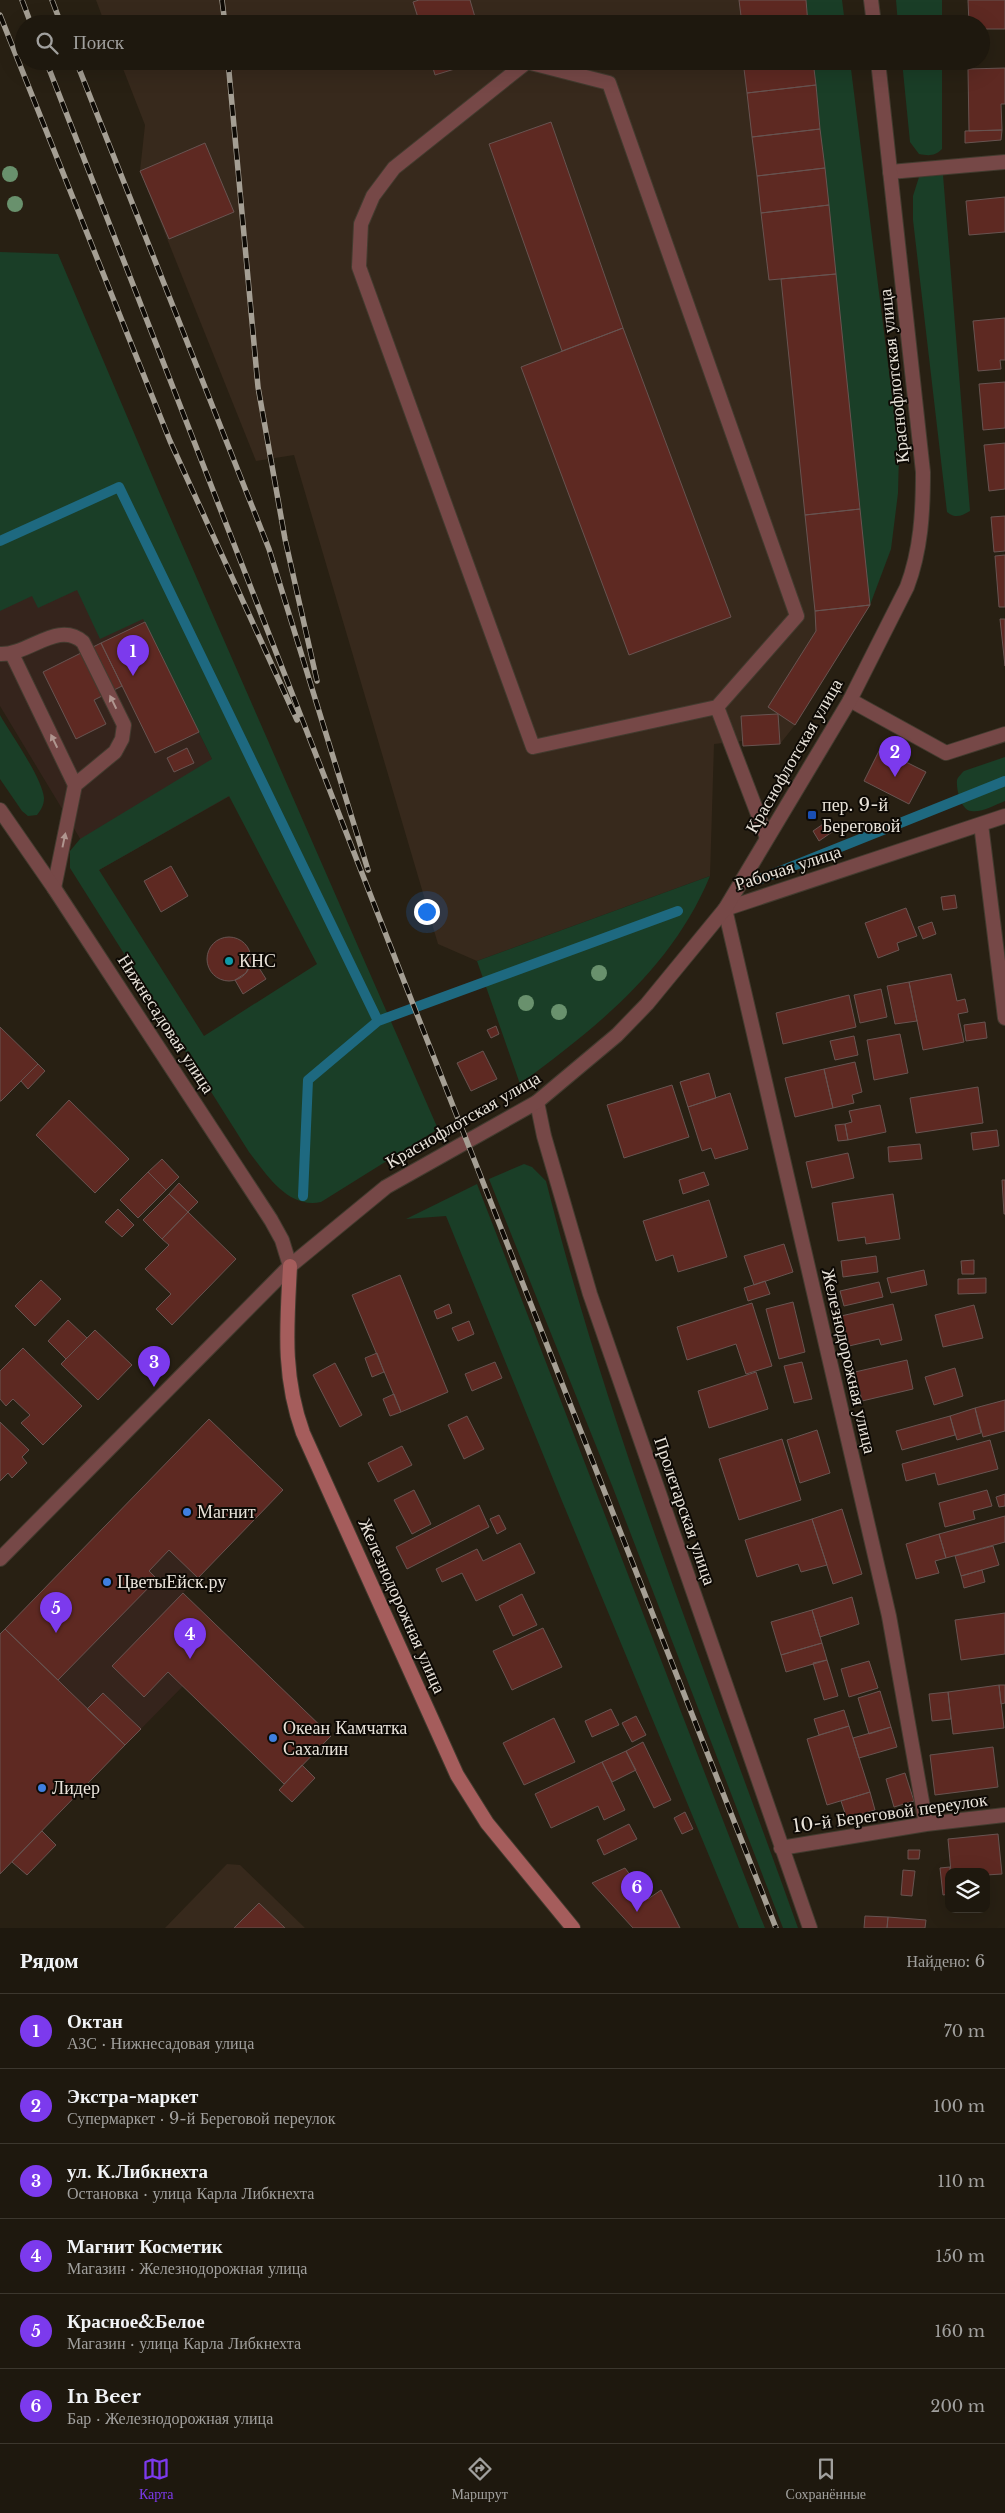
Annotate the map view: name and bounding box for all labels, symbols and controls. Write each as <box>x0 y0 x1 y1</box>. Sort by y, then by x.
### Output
search box <box>15 15 990 70</box>
icon: search <box>33 29 61 57</box>
text: Поиск <box>73 31 124 54</box>
street label: Краснофлотская улица <box>874 288 914 464</box>
pin: 1 <box>117 635 149 676</box>
street label: Краснофлотская улица <box>741 675 847 837</box>
one-way arrow <box>109 695 117 709</box>
one-way arrow <box>50 734 58 749</box>
pin: 2 <box>879 736 911 777</box>
place label: пер. 9-й Береговой <box>822 794 901 837</box>
marker: пер. 9-й Береговой <box>806 809 818 821</box>
one-way arrow <box>60 833 68 848</box>
street label: Рабочая улица <box>732 840 844 896</box>
your location <box>414 899 440 925</box>
street label: Нижнесадовая улица <box>113 950 219 1098</box>
place label: КНС <box>239 950 276 972</box>
marker: КНС <box>223 955 235 967</box>
street label: Краснофлотская улица <box>382 1067 544 1173</box>
street label: Железнодорожная улица <box>817 1266 881 1456</box>
pin: 3 <box>138 1346 170 1387</box>
street label: Пролетарская улица <box>649 1434 721 1588</box>
place label: Магнит <box>197 1501 256 1523</box>
marker: Магнит <box>181 1506 193 1518</box>
street label: Железнодорожная улица <box>353 1515 451 1697</box>
place label: ЦветыЕйск.ру <box>117 1571 226 1593</box>
marker: ЦветыЕйск.ру <box>101 1576 113 1588</box>
pin: 5 <box>40 1592 72 1633</box>
pin: 4 <box>174 1618 206 1659</box>
place label: Океан Камчатка Сахалин <box>283 1717 407 1760</box>
marker: Океан Камчатка Сахалин <box>267 1732 279 1744</box>
place label: Лидер <box>52 1777 100 1799</box>
marker: Лидер <box>36 1782 48 1794</box>
street label: 10-й Береговой переулок <box>791 1788 989 1838</box>
map controls <box>945 1868 990 1913</box>
button: layers <box>945 1868 990 1913</box>
pin: 6 <box>621 1871 653 1912</box>
text: Рядом <box>20 1948 79 1974</box>
text: Найдено: 6 <box>907 1951 985 1971</box>
text: Октан <box>67 2010 123 2033</box>
text: 1 <box>33 2021 39 2041</box>
text: 70 m <box>944 2021 985 2041</box>
text: АЗС · Нижнесадовая улица <box>67 2033 254 2053</box>
text: Экстра-маркет <box>67 2085 198 2108</box>
text: 2 <box>31 2096 41 2116</box>
text: 100 m <box>933 2096 985 2116</box>
text: Супермаркет · 9-й Береговой переулок <box>67 2108 335 2128</box>
text: ул. К.Либкнехта <box>67 2160 208 2183</box>
text: 3 <box>31 2171 41 2191</box>
text: 110 m <box>938 2171 985 2191</box>
text: Остановка · улица Карла Либкнехта <box>67 2183 314 2203</box>
text: Магнит Косметик <box>67 2235 223 2258</box>
text: 4 <box>31 2246 41 2266</box>
text: 150 m <box>936 2246 985 2266</box>
text: Магазин · Железнодорожная улица <box>67 2258 307 2278</box>
text: Красное&Белое <box>67 2310 205 2333</box>
text: 5 <box>31 2321 41 2341</box>
text: 160 m <box>934 2321 985 2341</box>
text: Магазин · улица Карла Либкнехта <box>67 2333 301 2353</box>
text: In Beer <box>67 2385 141 2408</box>
text: 6 <box>31 2396 41 2416</box>
text: 200 m <box>931 2396 985 2416</box>
text: Бар · Железнодорожная улица <box>67 2408 273 2428</box>
tab: Карта <box>139 2455 174 2503</box>
tab: Маршрут <box>451 2455 508 2503</box>
tab: Сохранённые <box>786 2455 866 2503</box>

